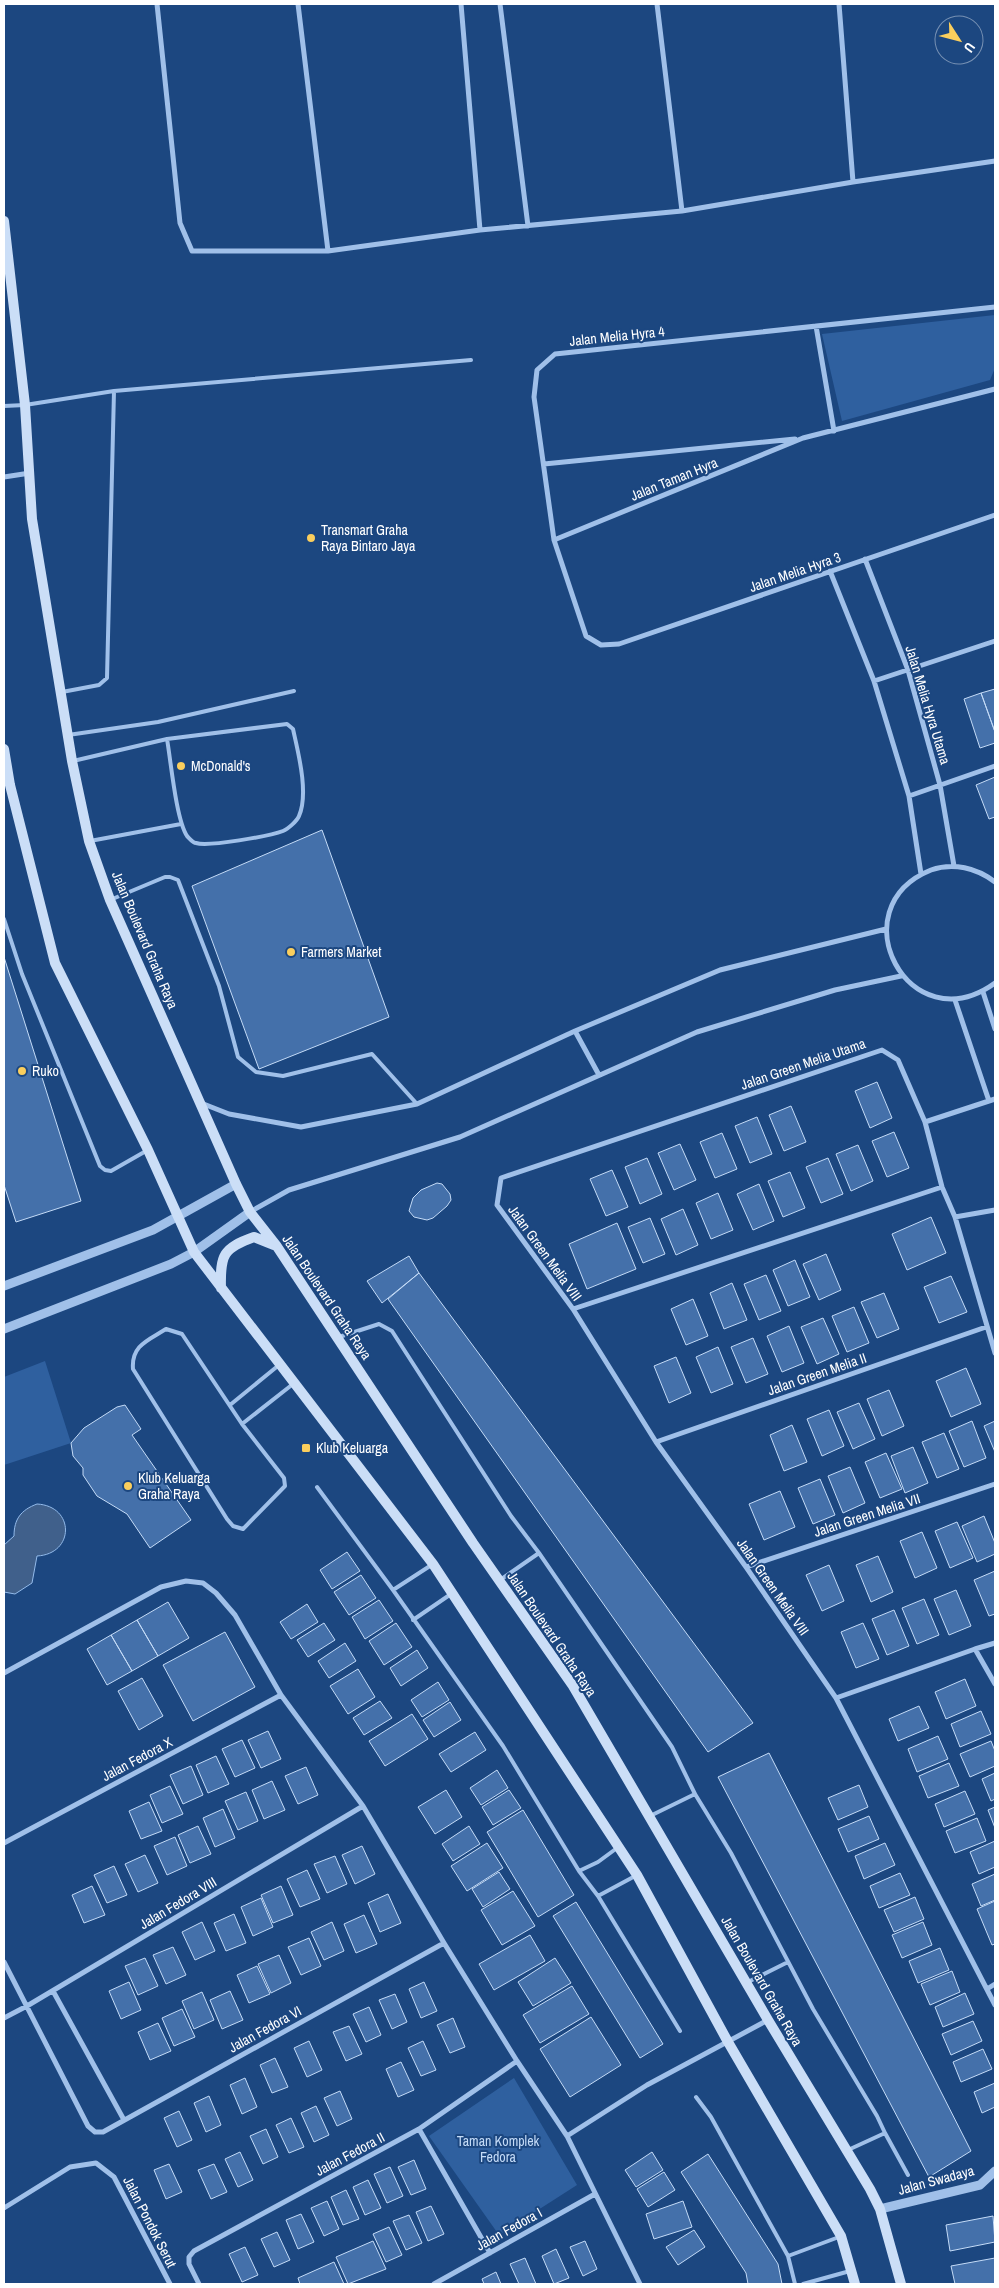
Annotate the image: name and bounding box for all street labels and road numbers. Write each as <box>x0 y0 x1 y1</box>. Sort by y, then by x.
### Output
street label: Jalan Melia Hyra 4 <box>568 322 666 350</box>
street label: Jalan Taman Hyra <box>628 453 721 505</box>
street label: Jalan Melia Hyra 3 <box>747 548 843 596</box>
street label: Jalan Melia Hyra Utama <box>901 643 955 767</box>
street label: Jalan Boulevard Graha Raya <box>108 869 182 1012</box>
street label: Jalan Green Melia Utama <box>738 1034 868 1094</box>
street label: Jalan Green Melia VIII <box>504 1202 586 1304</box>
street label: Jalan Boulevard Graha Raya <box>278 1231 376 1364</box>
street label: Jalan Green Melia II <box>765 1349 869 1399</box>
street label: Jalan Green Melia VII <box>811 1489 923 1541</box>
street label: Jalan Green Melia VIII <box>733 1535 813 1639</box>
street label: Jalan Boulevard Graha Raya <box>503 1568 601 1701</box>
street label: Jalan Fedora X <box>99 1733 176 1785</box>
street label: Jalan Fedora VIII <box>136 1873 220 1933</box>
street label: Jalan Boulevard Graha Raya <box>717 1913 807 2050</box>
street label: Jalan Fedora VI <box>225 2002 305 2056</box>
street label: Jalan Fedora II <box>312 2128 388 2180</box>
street label: Jalan Swadaya <box>896 2161 977 2199</box>
street label: Jalan Pondok Serut <box>119 2173 181 2271</box>
street label: Jalan Fedora I <box>473 2203 545 2255</box>

